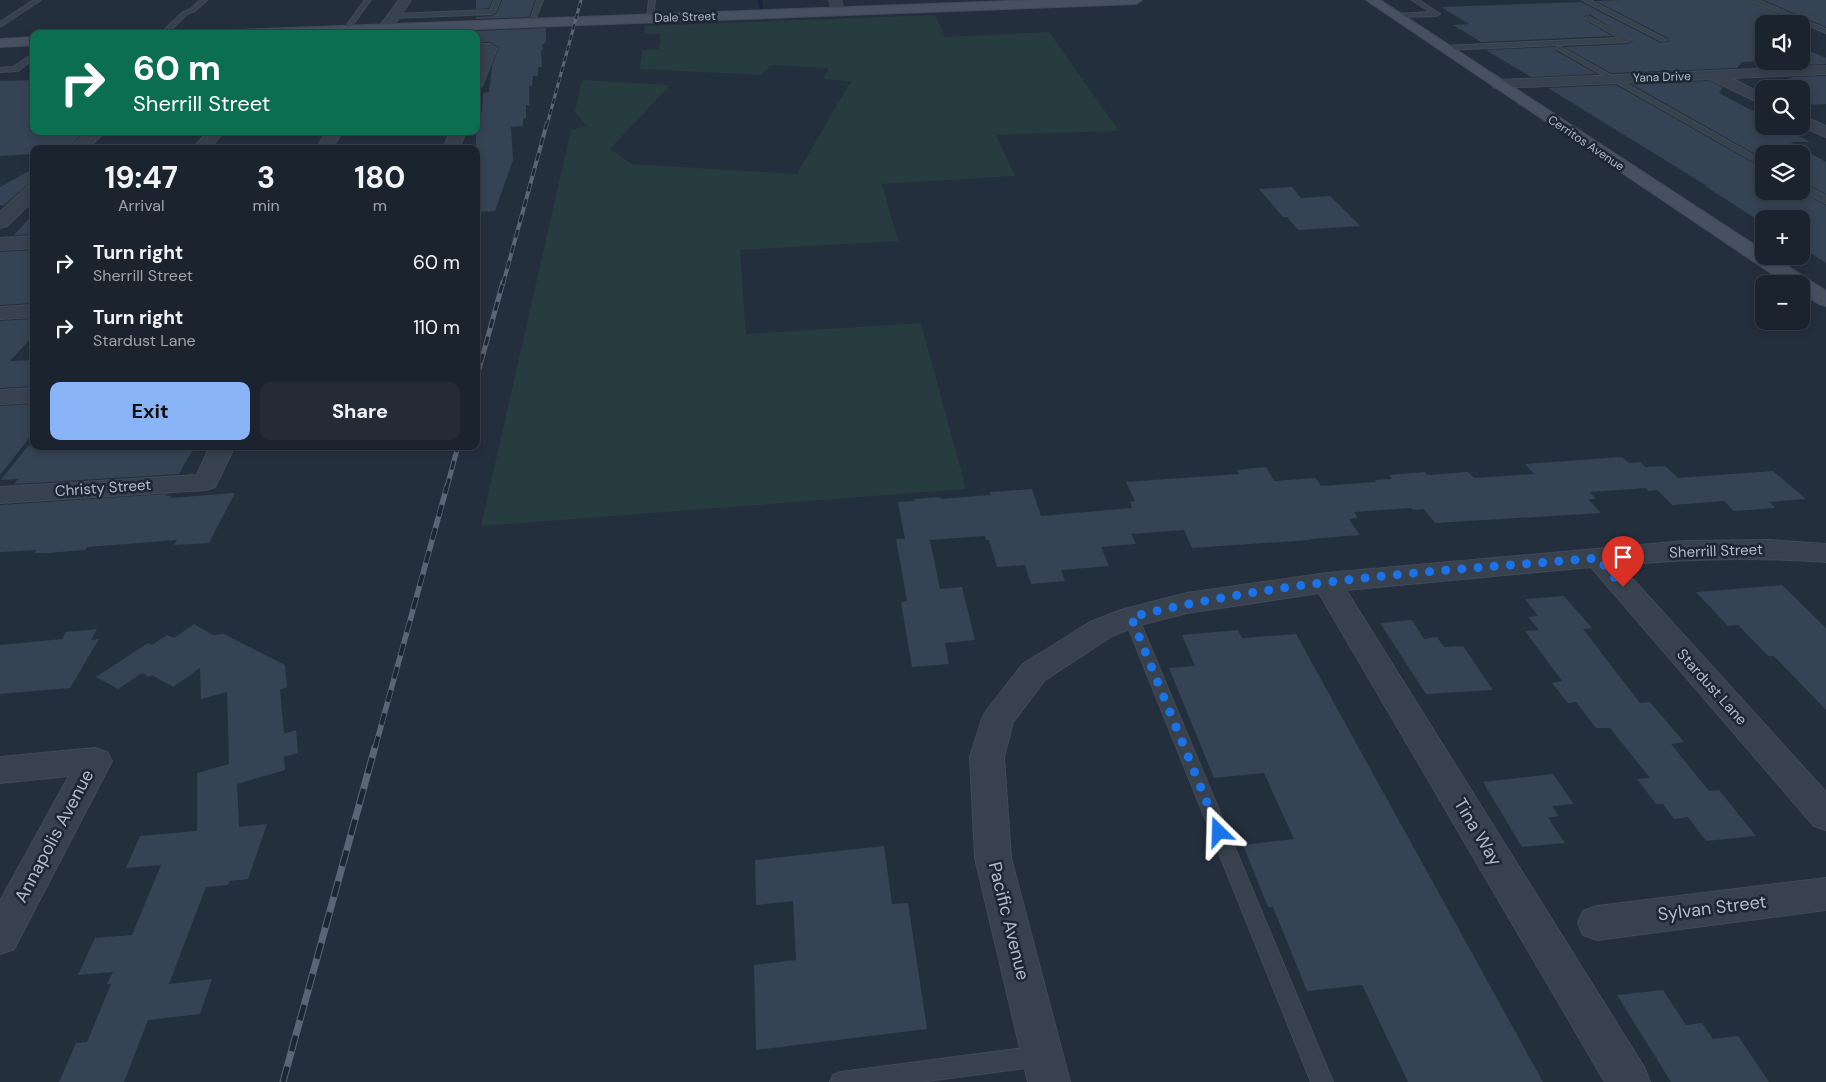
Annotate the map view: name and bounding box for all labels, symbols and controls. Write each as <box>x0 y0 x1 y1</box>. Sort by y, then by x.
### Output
street label: Dale Street <box>654 8 716 26</box>
map controls <box>1755 15 1810 330</box>
button: sound <box>1755 15 1810 70</box>
text: 60 m <box>133 45 221 91</box>
icon: right <box>50 50 115 115</box>
street label: Yana Drive <box>1633 68 1691 86</box>
button: search <box>1755 80 1810 135</box>
text: Sherrill Street <box>133 89 270 118</box>
street label: Cerritos Avenue <box>1545 112 1627 175</box>
button: layers <box>1755 145 1810 200</box>
text: 19:47 <box>105 158 178 197</box>
text: 3 <box>257 158 275 197</box>
text: 180 <box>354 158 405 197</box>
text: Arrival <box>118 195 165 216</box>
text: min <box>252 195 280 216</box>
text: m <box>373 195 387 216</box>
button: + <box>1755 210 1810 265</box>
text: Turn right <box>93 240 183 265</box>
icon: right <box>50 249 78 277</box>
text: 60 m <box>413 250 460 275</box>
text: Sherrill Street <box>93 265 193 286</box>
button: − <box>1755 275 1810 330</box>
text: Turn right <box>93 305 183 330</box>
icon: right <box>50 314 78 342</box>
text: 110 m <box>413 315 460 340</box>
text: Stardust Lane <box>93 330 196 351</box>
button: Exit <box>50 382 250 440</box>
button: Share <box>260 382 460 440</box>
street label: Christy Street <box>54 475 152 501</box>
pin <box>1602 536 1644 587</box>
street label: Sherrill Street <box>1669 539 1763 563</box>
icon: arrive <box>1609 543 1637 571</box>
street label: Stardust Lane <box>1672 645 1752 729</box>
street label: Annapolis Avenue <box>9 765 99 907</box>
street label: Tina Way <box>1448 794 1508 870</box>
position arrow <box>1192 805 1244 857</box>
street label: Pacific Avenue <box>983 859 1035 983</box>
street label: Sylvan Street <box>1656 889 1768 927</box>

